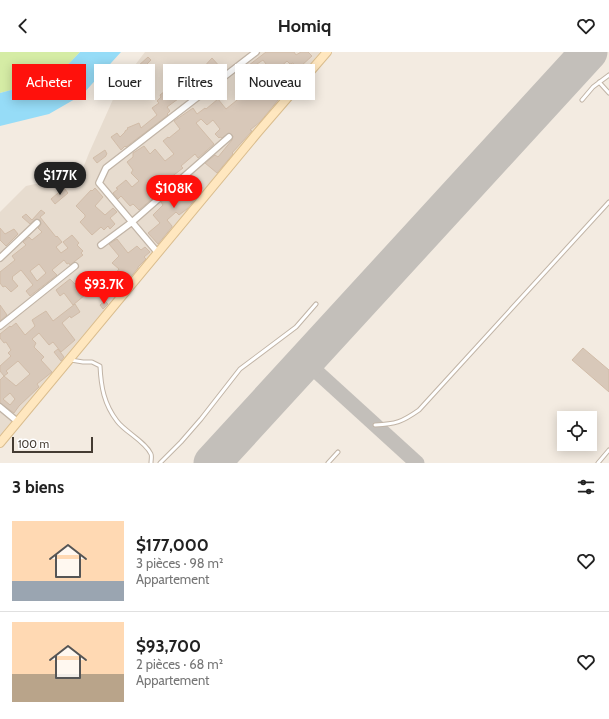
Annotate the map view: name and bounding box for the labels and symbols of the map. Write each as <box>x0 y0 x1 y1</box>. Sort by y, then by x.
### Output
pin: $177K <box>32 162 88 196</box>
pin: $108K <box>146 175 202 209</box>
pin: $93.7K <box>71 271 137 305</box>
scale bar <box>12 435 93 454</box>

